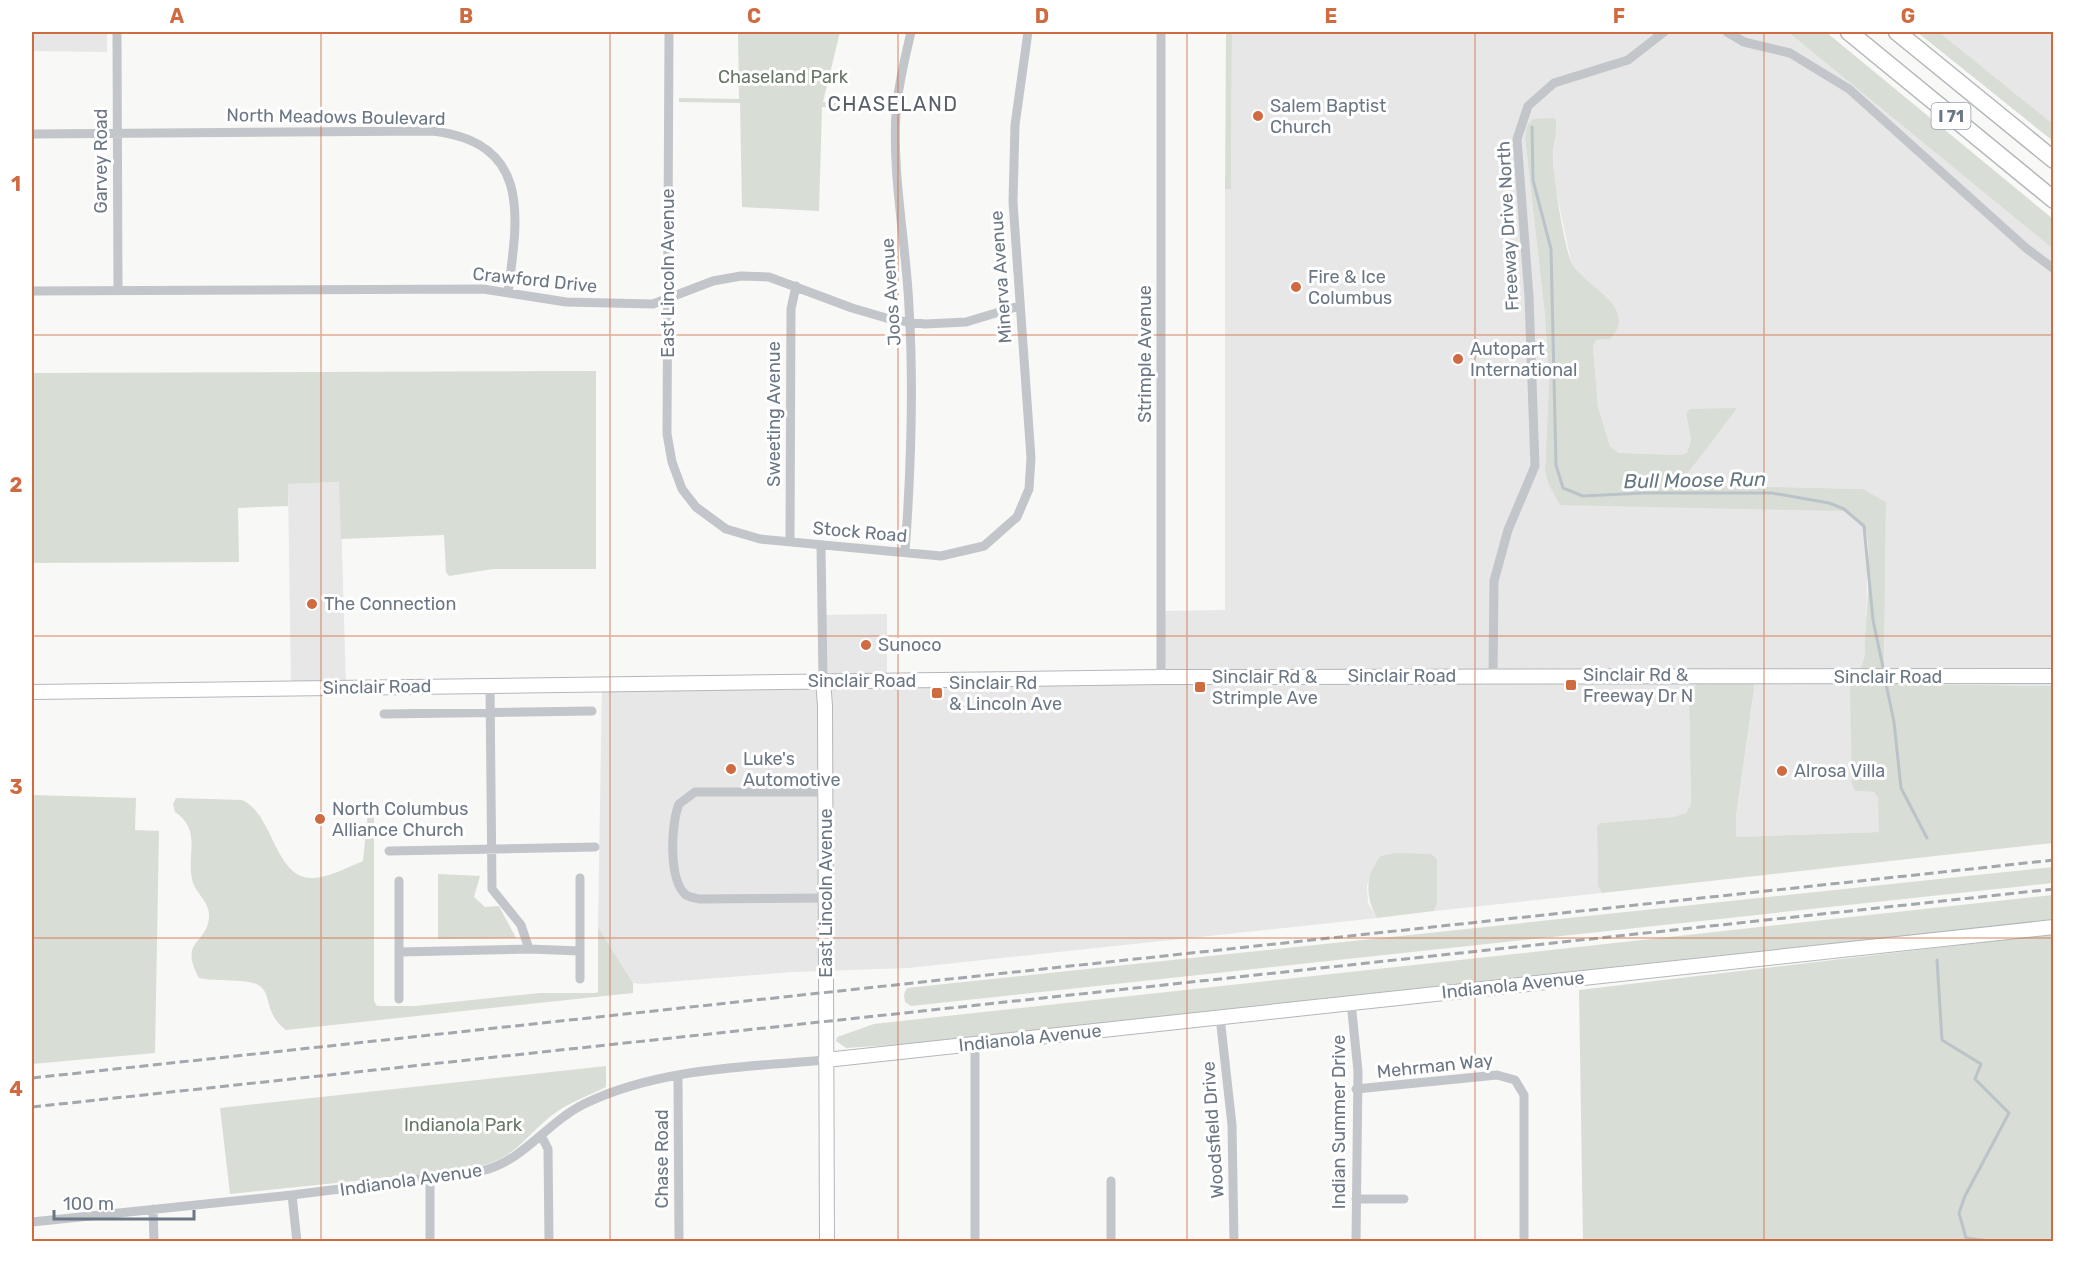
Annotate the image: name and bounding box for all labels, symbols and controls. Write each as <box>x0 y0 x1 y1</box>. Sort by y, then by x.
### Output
text: A <box>170 4 185 28</box>
text: B <box>459 4 473 28</box>
text: C <box>747 4 761 28</box>
text: D <box>1035 4 1049 28</box>
text: E <box>1325 4 1337 28</box>
text: F <box>1613 4 1625 28</box>
text: G <box>1901 4 1915 28</box>
park label: Chaseland Park <box>718 66 849 88</box>
district label: CHASELAND <box>827 92 959 116</box>
place label: Salem Baptist Church <box>1270 95 1386 138</box>
road number: I 71 <box>1932 103 1970 129</box>
street label: North Meadows Boulevard <box>226 104 446 130</box>
street label: Garvey Road <box>90 109 112 213</box>
marker: Salem Baptist Church <box>1251 109 1265 123</box>
street label: Freeway Drive North <box>1493 141 1523 311</box>
text: 1 <box>11 172 21 196</box>
street label: East Lincoln Avenue <box>657 188 679 358</box>
street label: Minerva Avenue <box>985 210 1017 344</box>
street label: Joos Avenue <box>876 237 906 347</box>
street label: Crawford Drive <box>472 263 598 297</box>
place label: Fire & Ice Columbus <box>1308 266 1392 309</box>
marker: Fire & Ice Columbus <box>1289 280 1303 294</box>
street label: Strimple Avenue <box>1134 285 1156 423</box>
place label: Autopart International <box>1470 338 1577 381</box>
street label: Sweeting Avenue <box>763 341 785 487</box>
marker: Autopart International <box>1451 352 1465 366</box>
water label: Bull Moose Run <box>1623 467 1767 493</box>
text: 2 <box>10 473 23 497</box>
street label: Stock Road <box>812 517 908 547</box>
place label: The Connection <box>324 593 456 615</box>
marker: The Connection <box>305 597 319 611</box>
place label: Sunoco <box>878 634 942 656</box>
marker: Sunoco <box>859 638 873 652</box>
place label: Sinclair Rd & Freeway Dr N <box>1583 664 1693 707</box>
street label: Sinclair Road <box>1348 665 1456 687</box>
place label: Sinclair Rd & Strimple Ave <box>1212 666 1318 709</box>
street label: Sinclair Road <box>1834 666 1942 688</box>
street label: Sinclair Road <box>808 670 916 692</box>
place label: Sinclair Rd & Lincoln Ave <box>949 672 1062 715</box>
street label: Sinclair Road <box>323 675 431 699</box>
marker: Sinclair Rd & Freeway Dr N <box>1564 678 1578 692</box>
marker: Sinclair Rd & Strimple Ave <box>1193 680 1207 694</box>
marker: Sinclair Rd & Lincoln Ave <box>930 686 944 700</box>
place label: Luke's Automotive <box>743 748 841 791</box>
place label: Alrosa Villa <box>1794 760 1885 782</box>
marker: Luke's Automotive <box>724 762 738 776</box>
marker: Alrosa Villa <box>1775 764 1789 778</box>
text: 3 <box>9 775 23 799</box>
place label: North Columbus Alliance Church <box>332 798 468 841</box>
street label: East Lincoln Avenue <box>815 808 837 978</box>
marker: North Columbus Alliance Church <box>313 812 327 826</box>
street label: Indianola Avenue <box>1441 967 1585 1003</box>
street label: Indianola Avenue <box>958 1020 1102 1056</box>
street label: Indian Summer Drive <box>1328 1035 1350 1209</box>
street label: Mehrman Way <box>1376 1049 1494 1083</box>
street label: Woodsfield Drive <box>1197 1061 1229 1199</box>
text: 4 <box>9 1077 23 1101</box>
street label: Chase Road <box>651 1109 673 1209</box>
park label: Indianola Park <box>404 1114 523 1136</box>
street label: Indianola Avenue <box>338 1159 484 1201</box>
scale bar <box>54 1183 194 1221</box>
text: 100 m <box>63 1193 114 1215</box>

